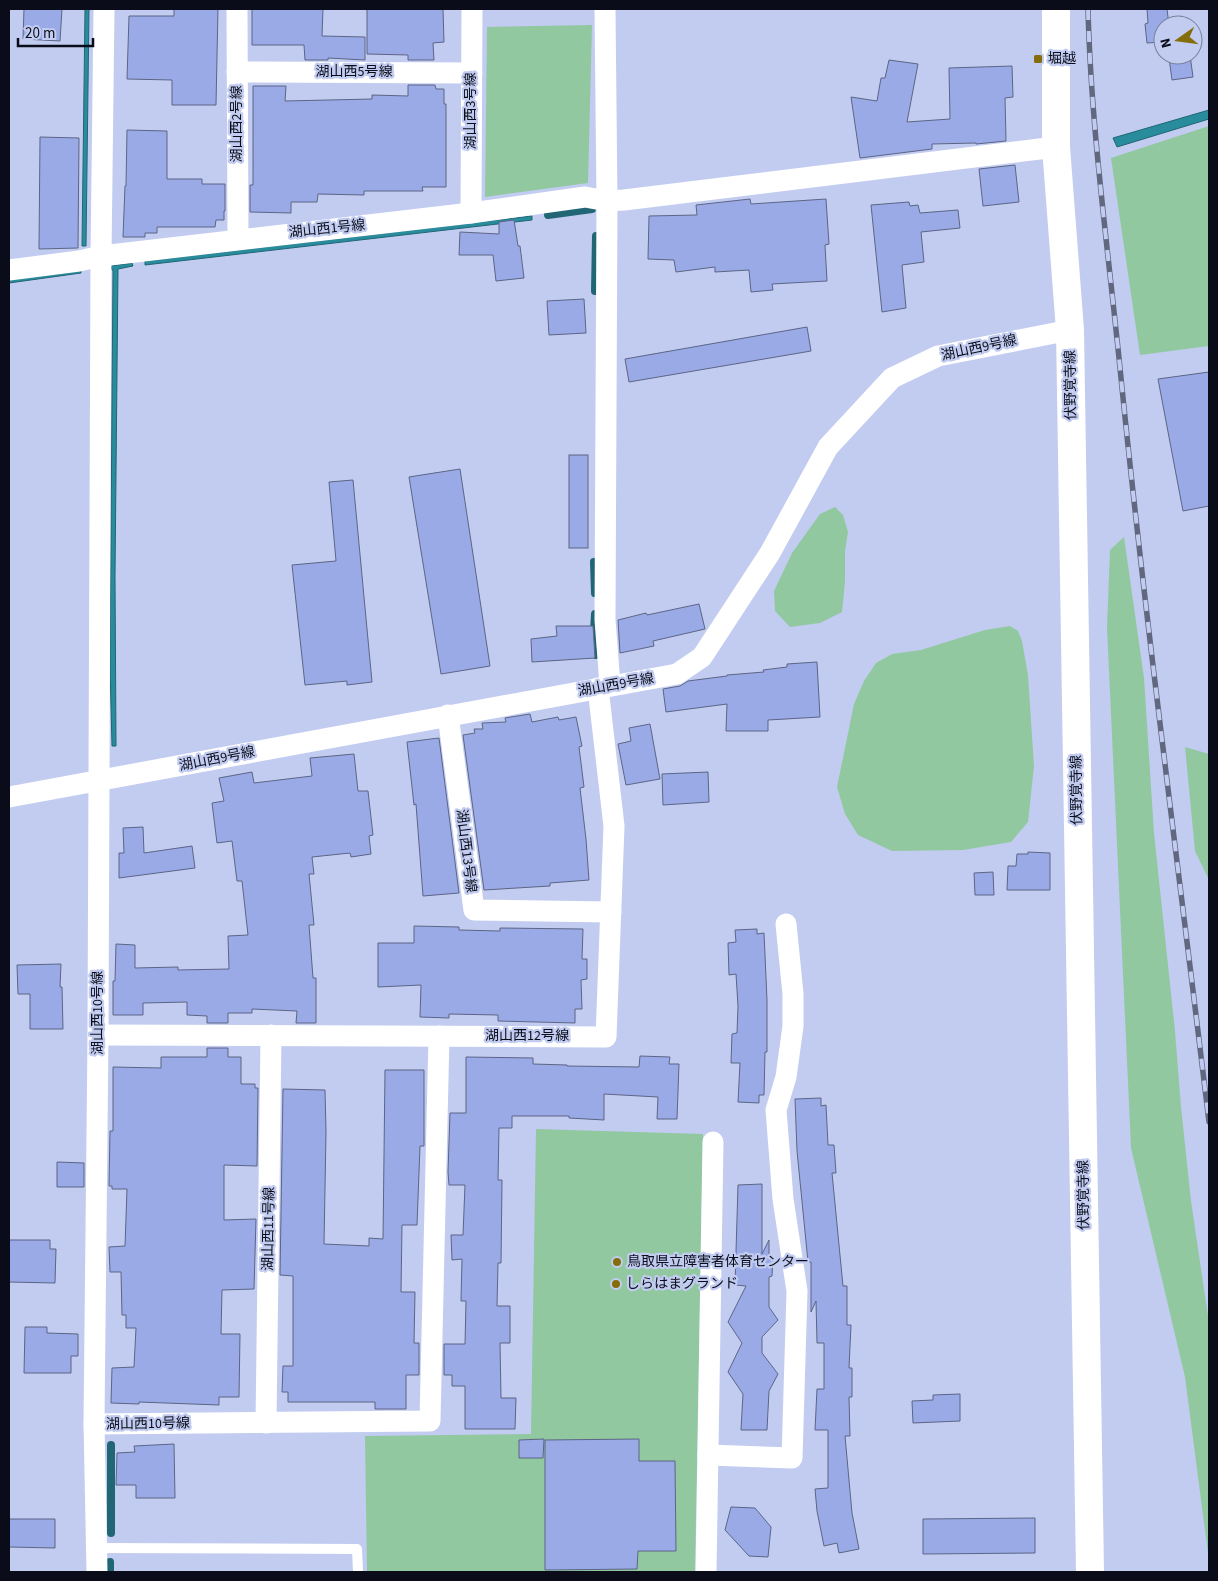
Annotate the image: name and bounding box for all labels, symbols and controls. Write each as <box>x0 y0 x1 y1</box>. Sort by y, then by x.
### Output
scale bar <box>18 15 92 47</box>
north arrow <box>1153 15 1203 65</box>
text: 20 m <box>25 23 55 44</box>
text: N <box>1156 36 1177 50</box>
place label: 堀越 <box>1048 49 1076 69</box>
marker: 堀越 <box>1032 53 1044 65</box>
street label: 湖山西5号線 <box>316 62 392 82</box>
street label: 湖山西3号線 <box>461 73 481 149</box>
street label: 湖山西2号線 <box>227 86 247 162</box>
street label: 湖山西1号線 <box>288 215 366 243</box>
street label: 湖山西9号線 <box>939 330 1019 366</box>
street label: 伏野覚寺線 <box>1060 350 1082 420</box>
street label: 湖山西9号線 <box>576 668 656 702</box>
street label: 湖山西9号線 <box>177 742 257 776</box>
street label: 伏野覚寺線 <box>1066 755 1088 825</box>
street label: 湖山西13号線 <box>451 808 481 894</box>
street label: 湖山西10号線 <box>88 971 108 1055</box>
street label: 湖山西12号線 <box>485 1026 569 1046</box>
street label: 伏野覚寺線 <box>1073 1160 1095 1230</box>
street label: 湖山西11号線 <box>258 1187 280 1271</box>
place label: 鳥取県立障害者体育センター <box>627 1252 809 1272</box>
marker: 鳥取県立障害者体育センター <box>611 1256 623 1268</box>
place label: しらはまグランド <box>626 1274 738 1294</box>
marker: しらはまグランド <box>610 1278 622 1290</box>
street label: 湖山西10号線 <box>106 1413 190 1435</box>

